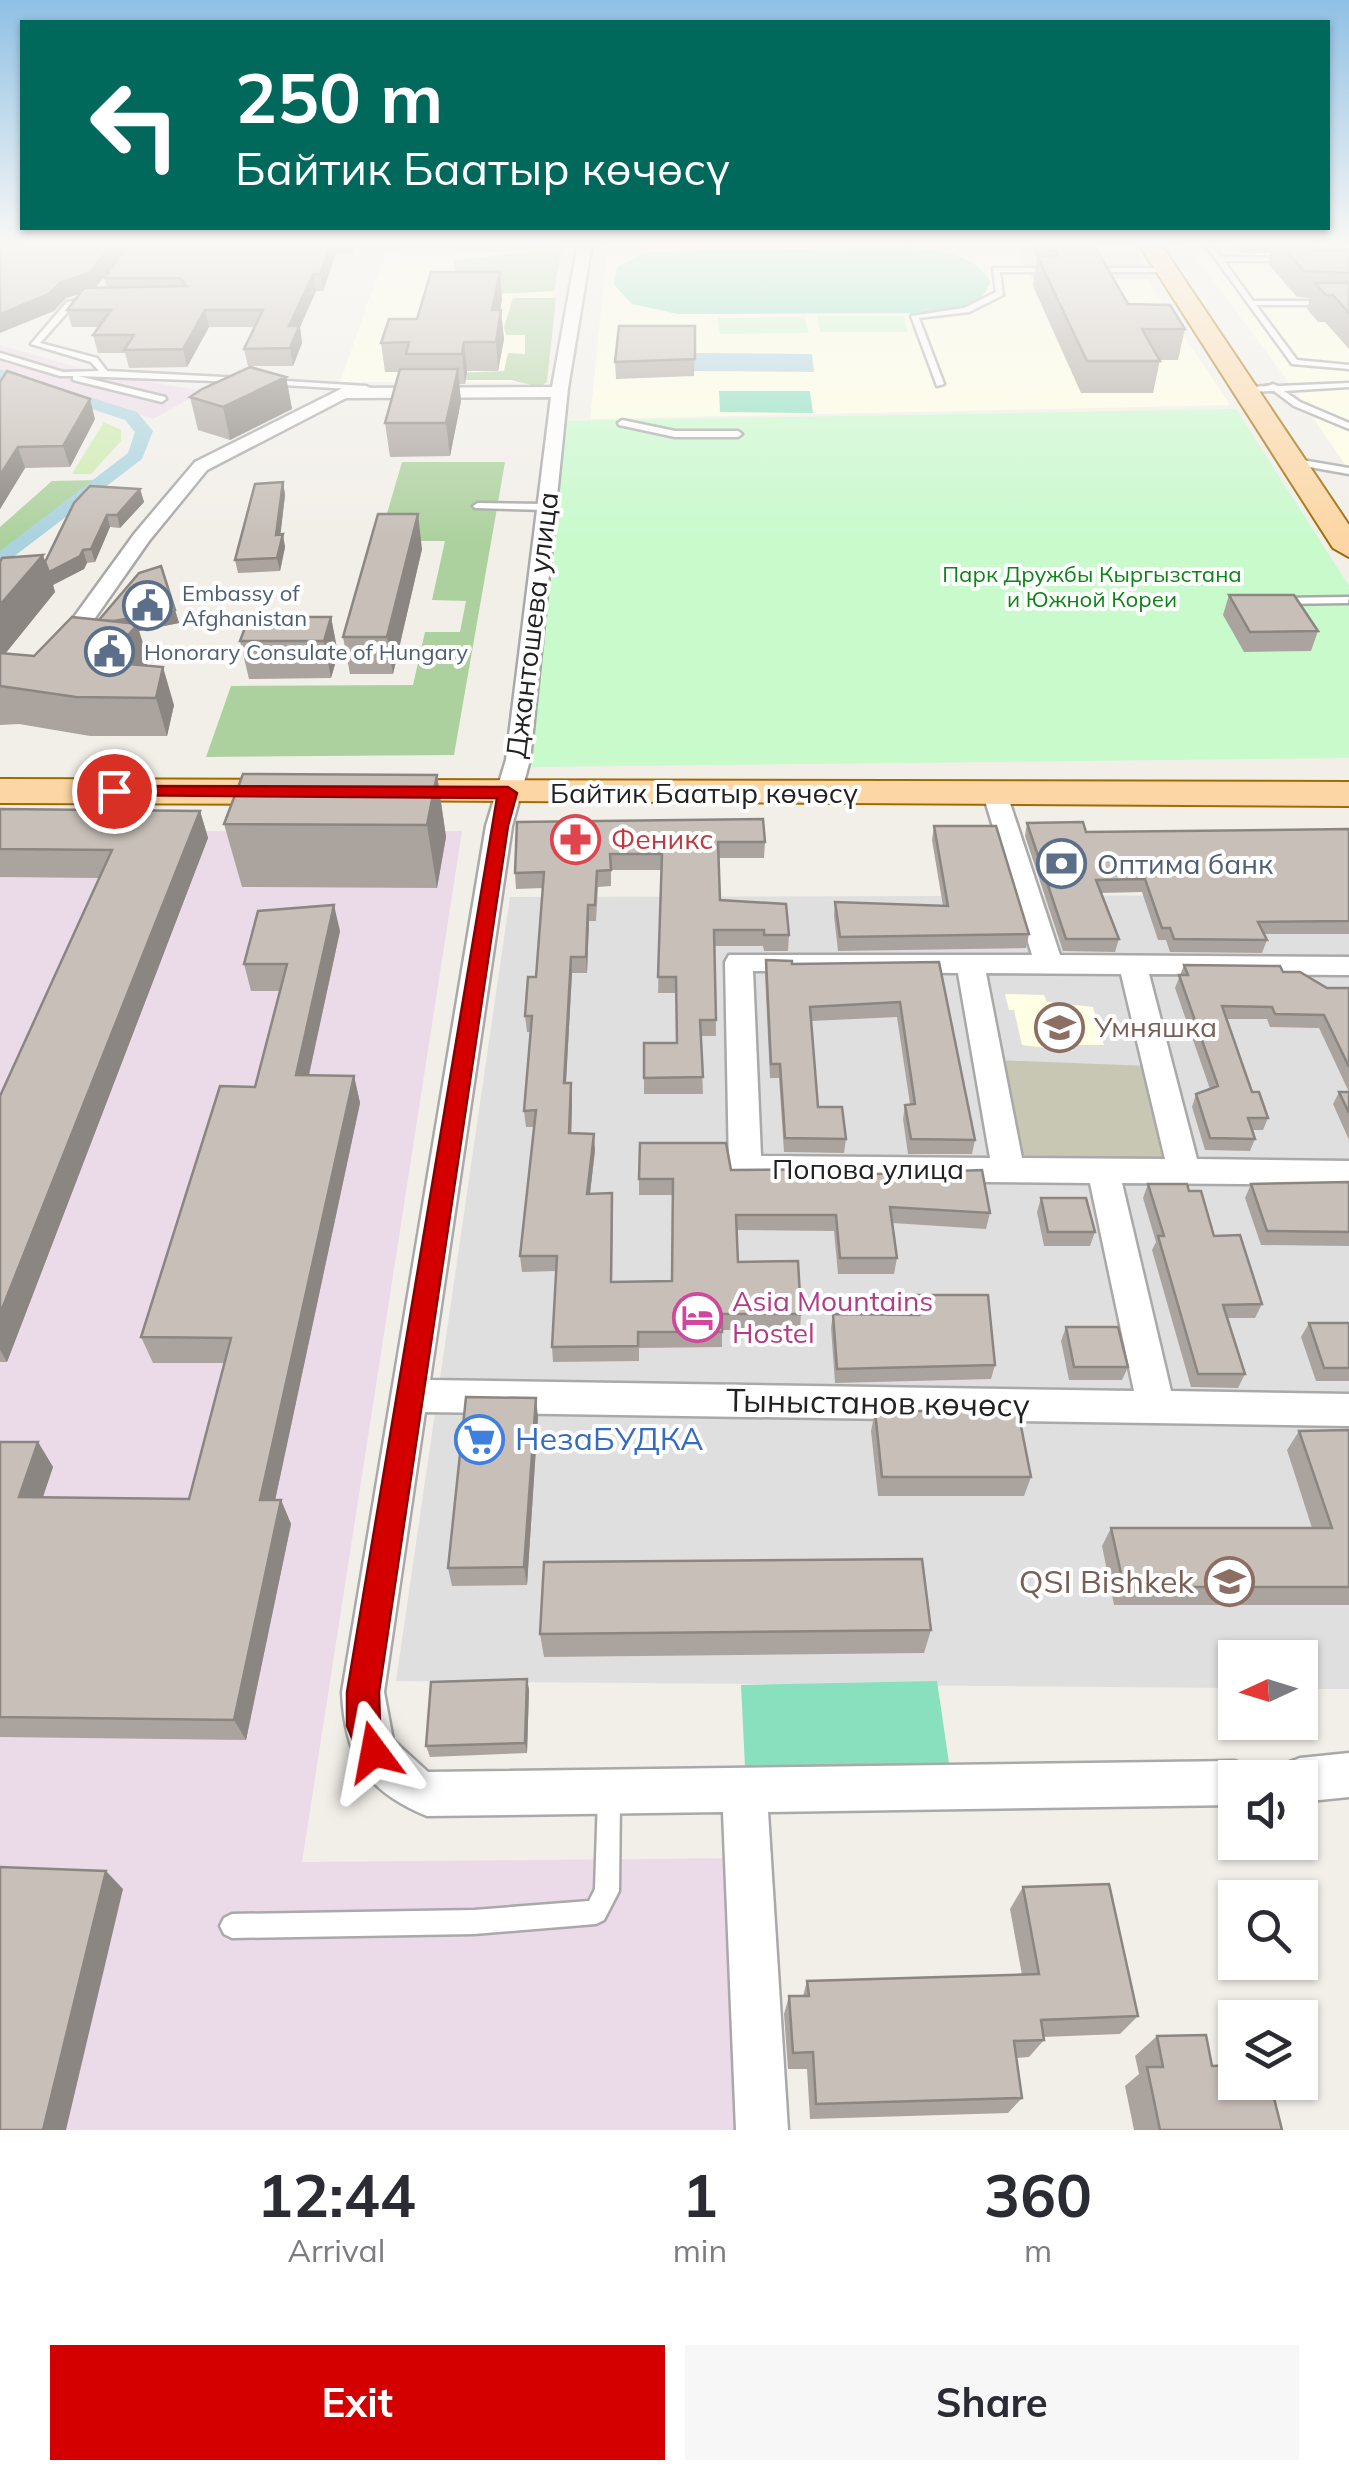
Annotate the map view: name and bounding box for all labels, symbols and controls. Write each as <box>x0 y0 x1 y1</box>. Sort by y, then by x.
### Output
text: 250 m <box>235 53 443 141</box>
icon: left <box>70 60 200 190</box>
text: Байтик Баатыр көчөсү <box>235 140 730 196</box>
street label: Джантошева улица <box>498 490 565 760</box>
park label: Парк Дружбы Кыргызстана и Южной Кореи <box>942 560 1242 613</box>
place label: Embassy of Afghanistan <box>182 579 307 632</box>
public building icon: Embassy of Afghanistan <box>121 580 173 632</box>
public building icon: Honorary Consulate of Hungary <box>83 626 135 678</box>
place label: Honorary Consulate of Hungary <box>144 638 468 666</box>
pin <box>72 749 157 834</box>
icon: arrive <box>87 764 142 819</box>
street label: Байтик Баатыр көчөсү <box>550 775 858 810</box>
pharmacy icon: Феникс <box>550 813 602 865</box>
place label: Феникс <box>611 821 713 856</box>
bank icon: Оптима банк <box>1036 838 1088 890</box>
place label: Оптима банк <box>1097 846 1274 881</box>
school or university icon: Умняшка <box>1033 1001 1085 1053</box>
place label: Умняшка <box>1093 1009 1217 1044</box>
street label: Попова улица <box>772 1151 964 1186</box>
place label: Asia Mountains Hostel <box>732 1283 933 1350</box>
hotel icon: Asia Mountains Hostel <box>671 1291 723 1343</box>
street label: Тыныстанов көчөсү <box>726 1379 1030 1425</box>
supermarket icon: НезаБУДКА <box>454 1413 506 1465</box>
place label: НезаБУДКА <box>515 1418 704 1458</box>
school or university icon: QSI Bishkek <box>1203 1556 1255 1608</box>
place label: QSI Bishkek <box>1019 1561 1195 1601</box>
north arrow <box>1218 1640 1318 1740</box>
map controls <box>1218 1640 1318 2100</box>
position arrow <box>322 1700 426 1804</box>
button: sound <box>1218 1760 1318 1860</box>
button: search <box>1218 1880 1318 1980</box>
button: layers <box>1218 2000 1318 2100</box>
text: 12:44 <box>257 2157 416 2232</box>
text: 1 <box>682 2157 718 2232</box>
text: 360 <box>984 2157 1092 2232</box>
text: Arrival <box>287 2230 385 2270</box>
text: min <box>673 2230 727 2270</box>
text: m <box>1024 2230 1052 2270</box>
button: Exit <box>50 2345 665 2460</box>
button: Share <box>685 2345 1299 2460</box>

